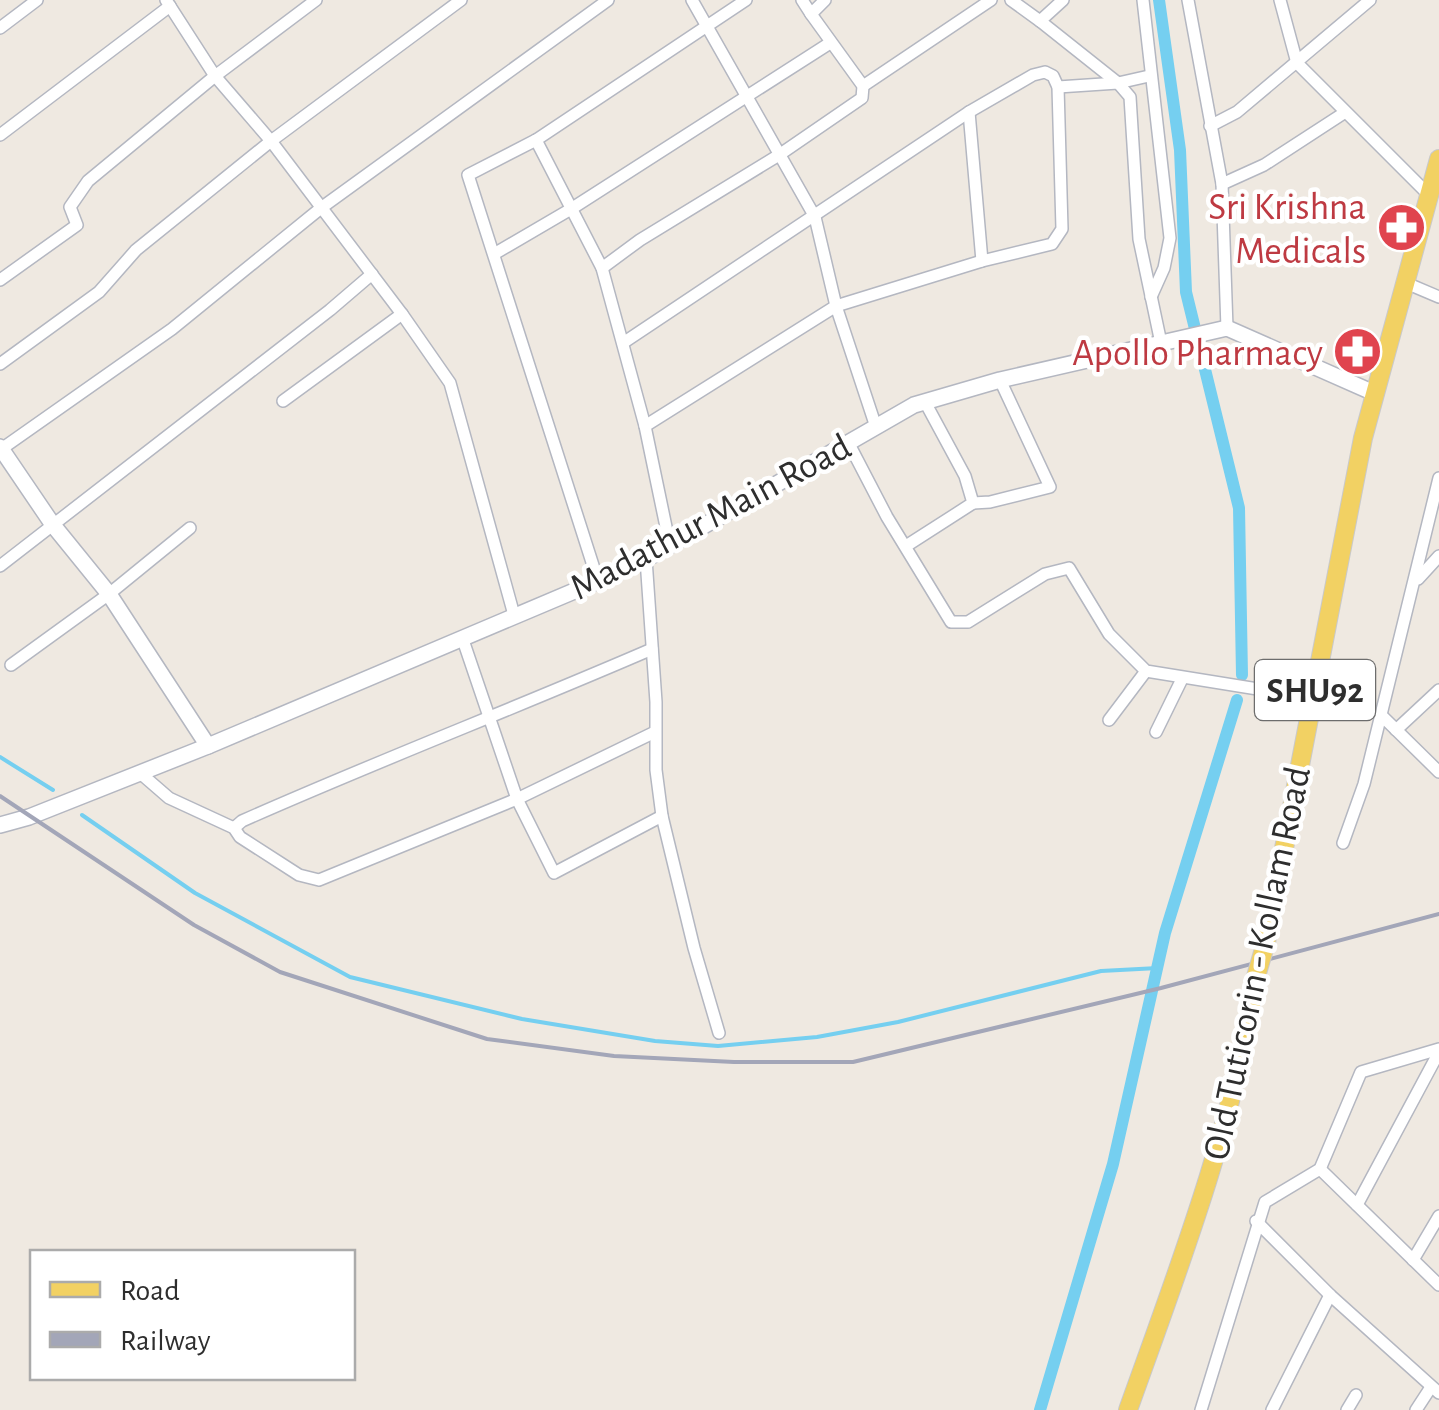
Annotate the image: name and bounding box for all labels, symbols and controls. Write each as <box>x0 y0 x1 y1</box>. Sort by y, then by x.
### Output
place label: Sri Krishna Medicals <box>1208 189 1366 271</box>
pharmacy icon: Sri Krishna Medicals <box>1375 202 1427 254</box>
pharmacy icon: Apollo Pharmacy <box>1332 326 1384 378</box>
place label: Apollo Pharmacy <box>1072 335 1323 373</box>
street label: Madathur Main Road <box>564 428 857 608</box>
road number: SHU92 <box>1255 660 1375 720</box>
street label: Old Tuticorin - Kollam Road <box>1198 763 1318 1163</box>
legend <box>30 1250 355 1380</box>
text: Road <box>120 1276 180 1306</box>
text: Railway <box>120 1326 211 1356</box>

